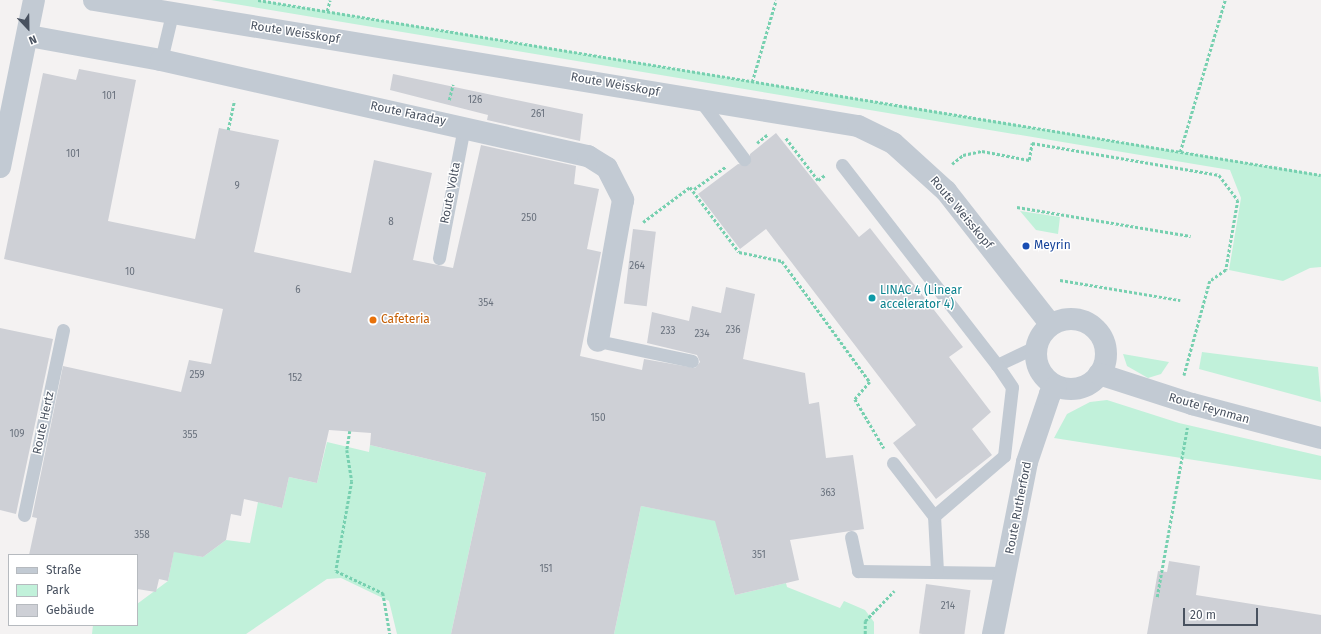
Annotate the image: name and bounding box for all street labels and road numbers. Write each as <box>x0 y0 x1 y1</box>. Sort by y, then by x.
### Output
street label: Route Weisskopf <box>249 19 341 47</box>
street label: Route Weisskopf <box>569 70 661 100</box>
street label: Route Faraday <box>369 99 447 129</box>
street label: Route Volta <box>438 161 464 225</box>
street label: Route Weisskopf <box>927 174 995 252</box>
street label: Route Hertz <box>30 390 58 456</box>
street label: Route Feynman <box>1167 391 1251 427</box>
street label: Route Rutherford <box>1003 460 1035 556</box>

